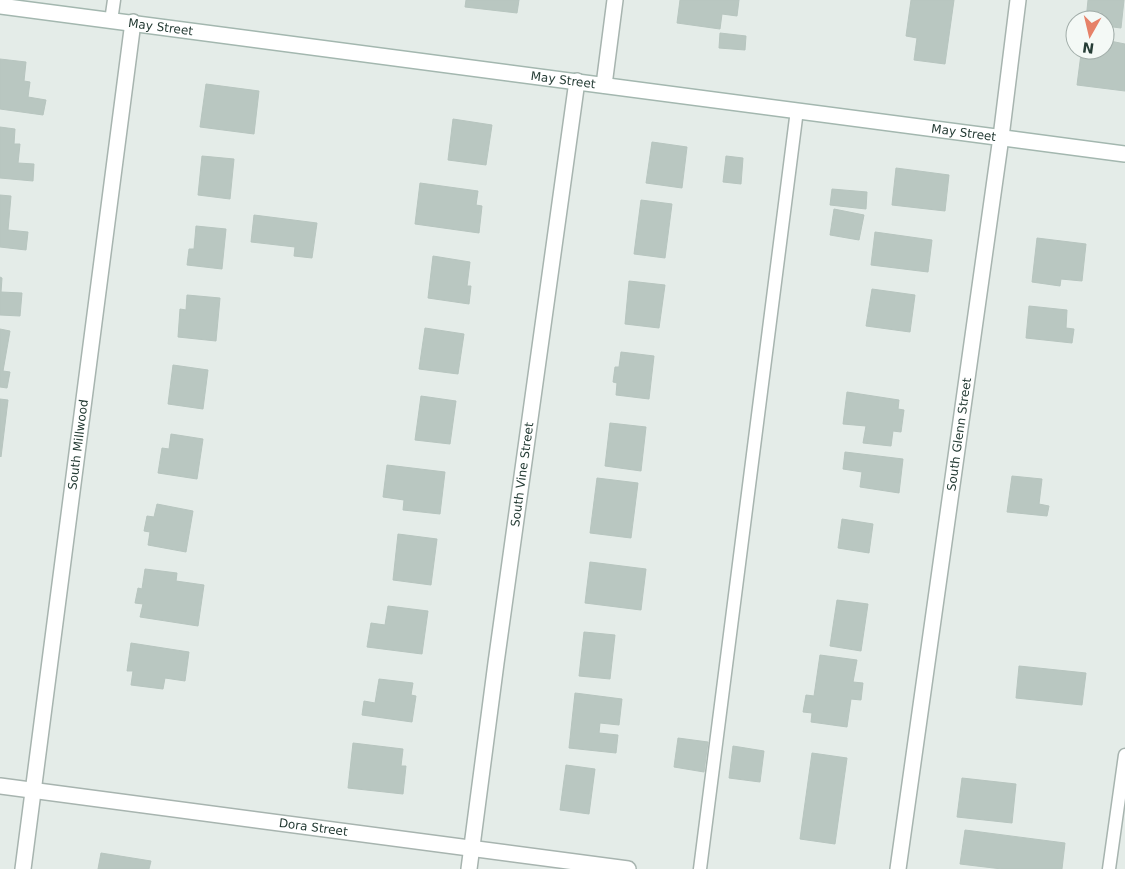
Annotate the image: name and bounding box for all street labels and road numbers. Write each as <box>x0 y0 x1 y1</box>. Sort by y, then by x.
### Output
street label: May Street <box>127 16 194 38</box>
street label: May Street <box>530 69 597 91</box>
street label: May Street <box>930 122 997 144</box>
street label: South Glenn Street <box>944 376 974 492</box>
street label: South Millwood <box>65 398 91 491</box>
street label: South Vine Street <box>508 421 536 528</box>
street label: Dora Street <box>278 816 349 839</box>

